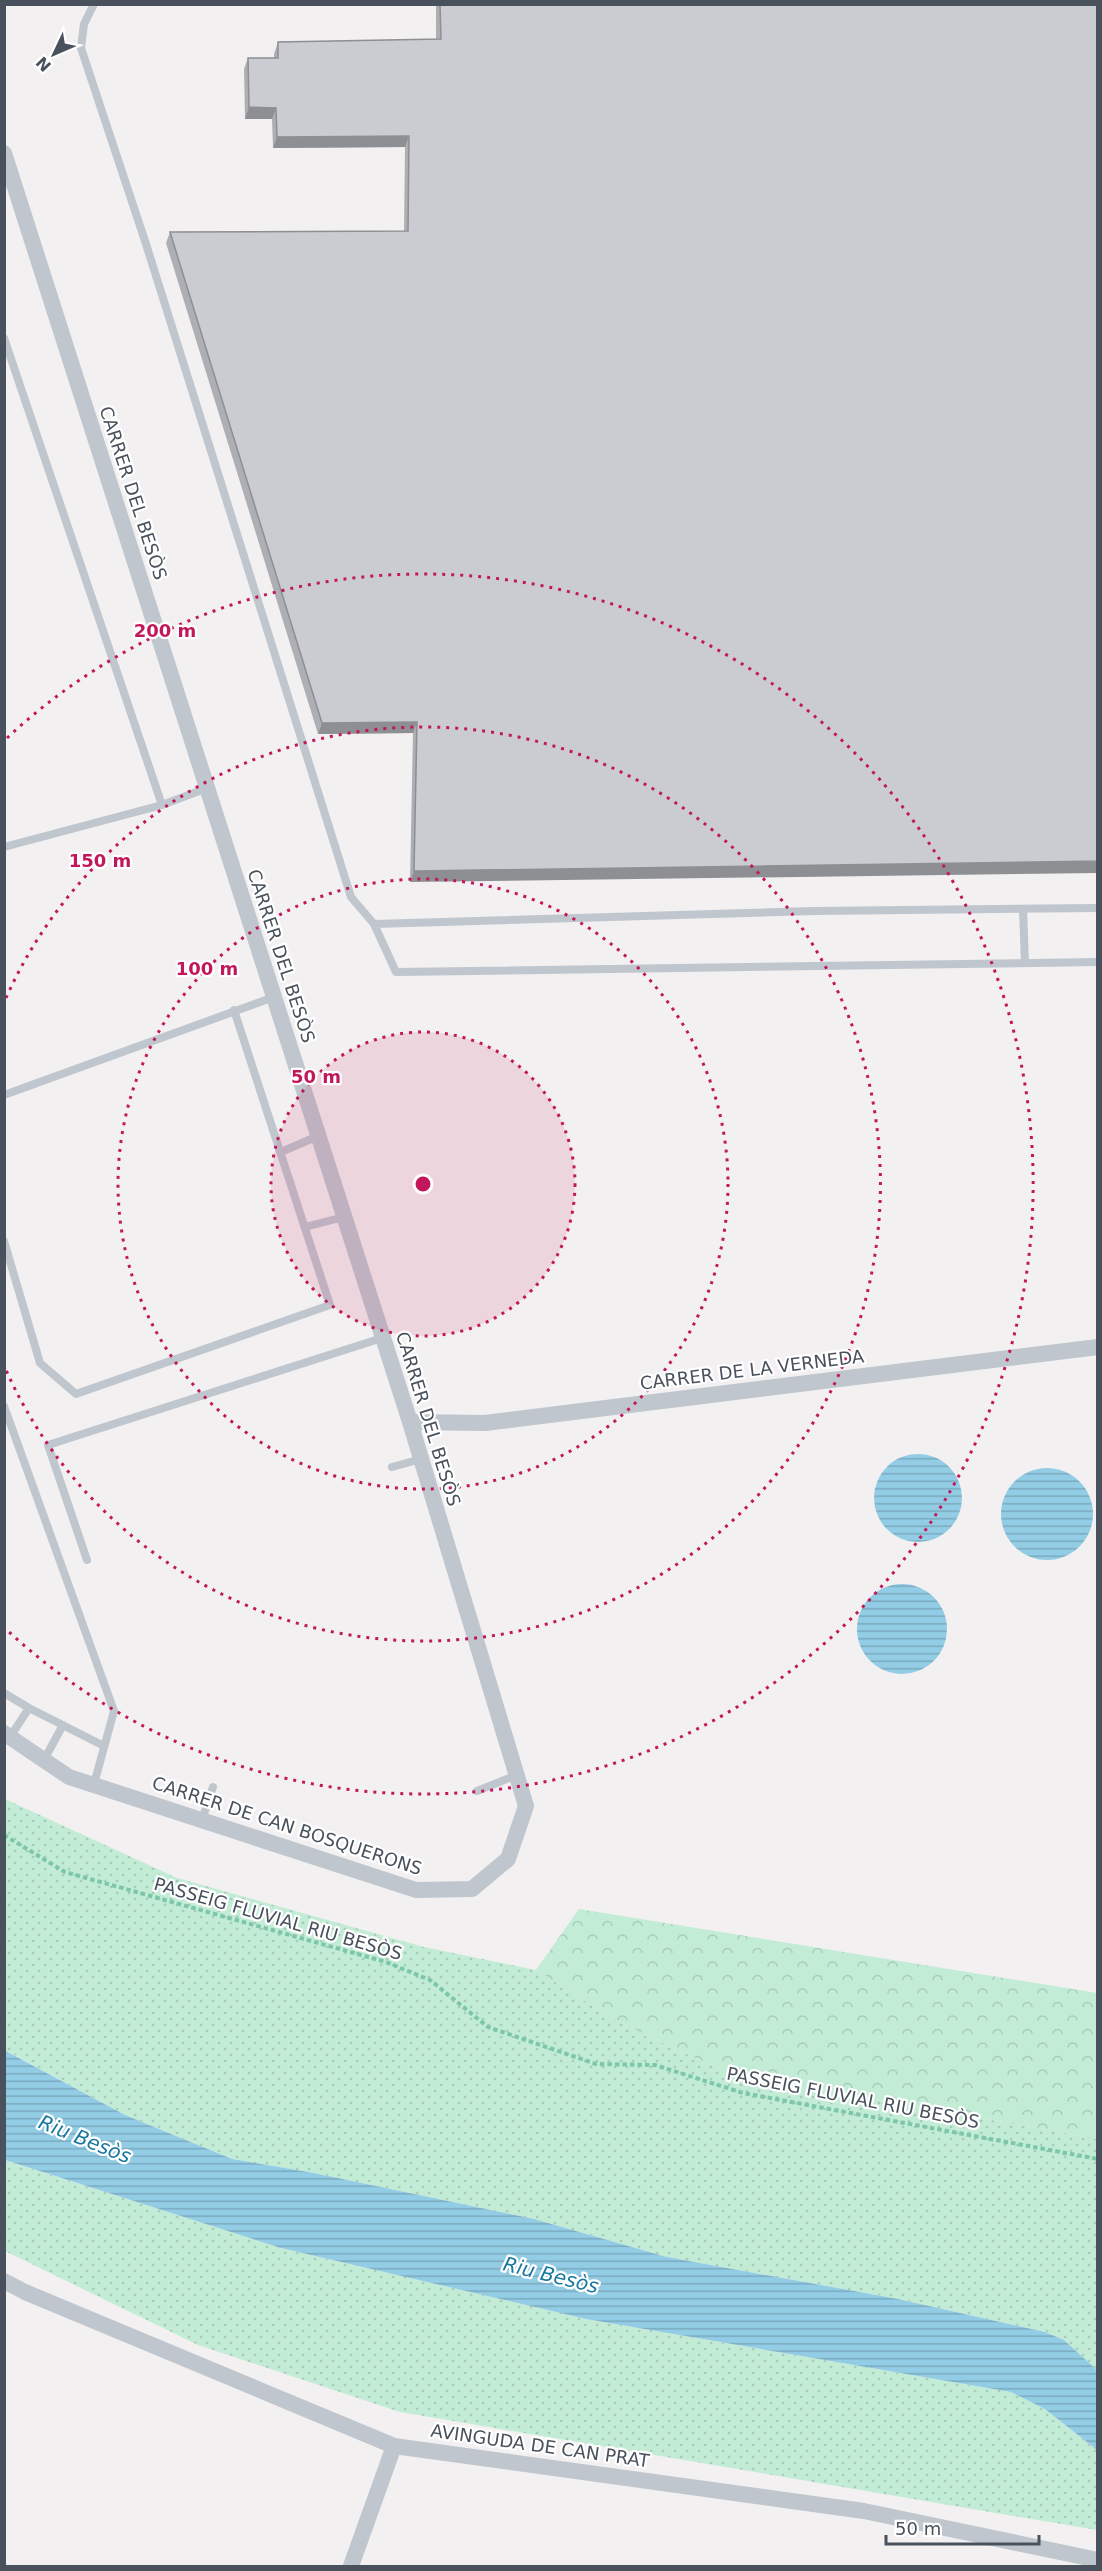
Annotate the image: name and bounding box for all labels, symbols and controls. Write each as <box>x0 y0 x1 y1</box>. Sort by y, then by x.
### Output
north arrow <box>24 24 84 84</box>
text: N <box>32 53 55 75</box>
street label: CARRER DEL BESÒS <box>95 403 171 582</box>
text: 200 m <box>134 620 196 641</box>
text: 150 m <box>69 850 131 871</box>
street label: CARRER DEL BESÒS <box>243 866 319 1045</box>
text: 100 m <box>176 958 238 979</box>
text: 50 m <box>291 1066 341 1087</box>
centre of rings <box>413 1174 433 1194</box>
street label: CARRER DEL BESÒS <box>392 1329 465 1509</box>
street label: CARRER DE LA VERNEDA <box>639 1345 866 1394</box>
street label: CARRER DE CAN BOSQUERONS <box>150 1772 425 1879</box>
street label: PASSEIG FLUVIAL RIU BESÒS <box>152 1873 405 1964</box>
street label: PASSEIG FLUVIAL RIU BESÒS <box>725 2063 981 2132</box>
water label: Riu Besòs <box>35 2110 135 2168</box>
water label: Riu Besòs <box>501 2252 601 2298</box>
street label: AVINGUDA DE CAN PRAT <box>429 2420 652 2471</box>
scale bar <box>886 2508 1039 2546</box>
text: 50 m <box>895 2518 941 2539</box>

